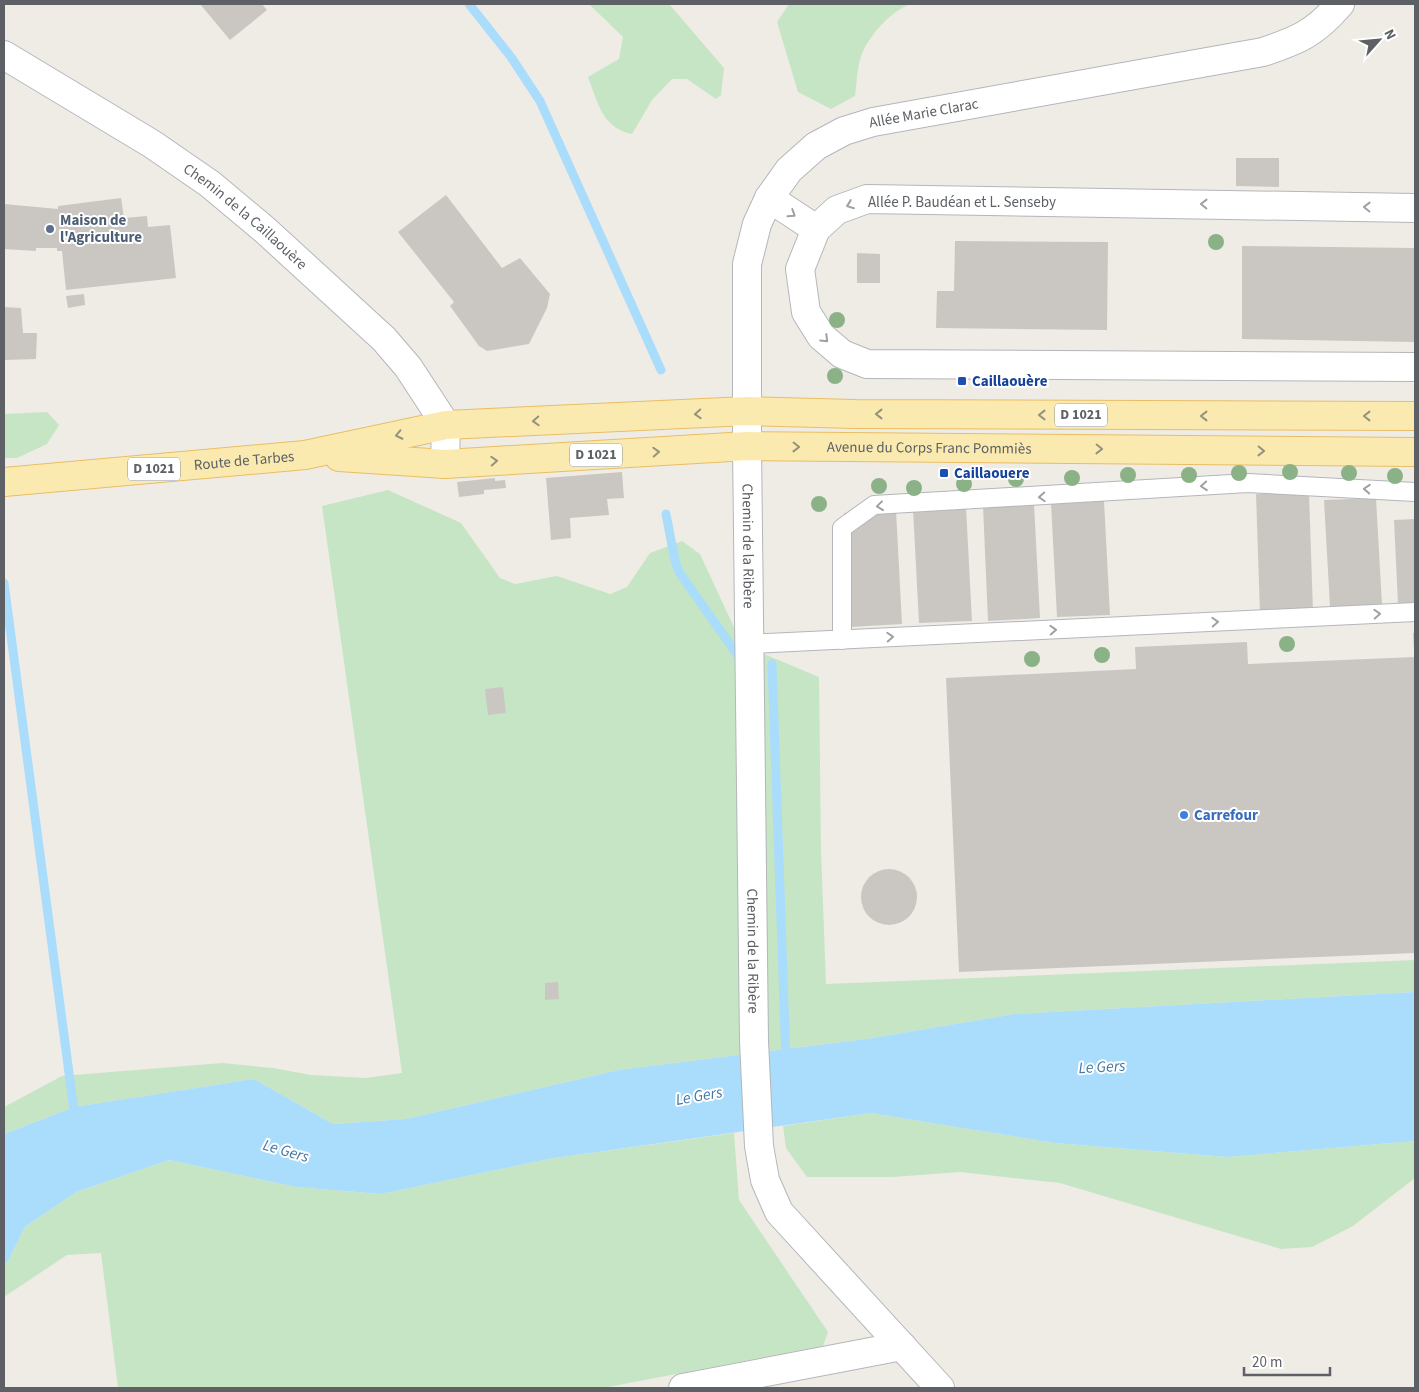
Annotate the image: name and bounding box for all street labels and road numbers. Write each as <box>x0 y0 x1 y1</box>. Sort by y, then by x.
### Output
street label: Allée Marie Clarac <box>867 93 980 133</box>
street label: Chemin de la Caillaouère <box>179 158 312 274</box>
street label: Allée P. Baudéan et L. Senseby <box>868 192 1056 213</box>
road number: D 1021 <box>1055 404 1107 426</box>
street label: Avenue du Corps Franc Pommiès <box>827 436 1032 459</box>
road number: D 1021 <box>570 444 622 466</box>
street label: Route de Tarbes <box>193 446 295 475</box>
road number: D 1021 <box>128 458 180 480</box>
street label: Chemin de la Ribère <box>737 483 759 609</box>
street label: Chemin de la Ribère <box>742 888 764 1014</box>

